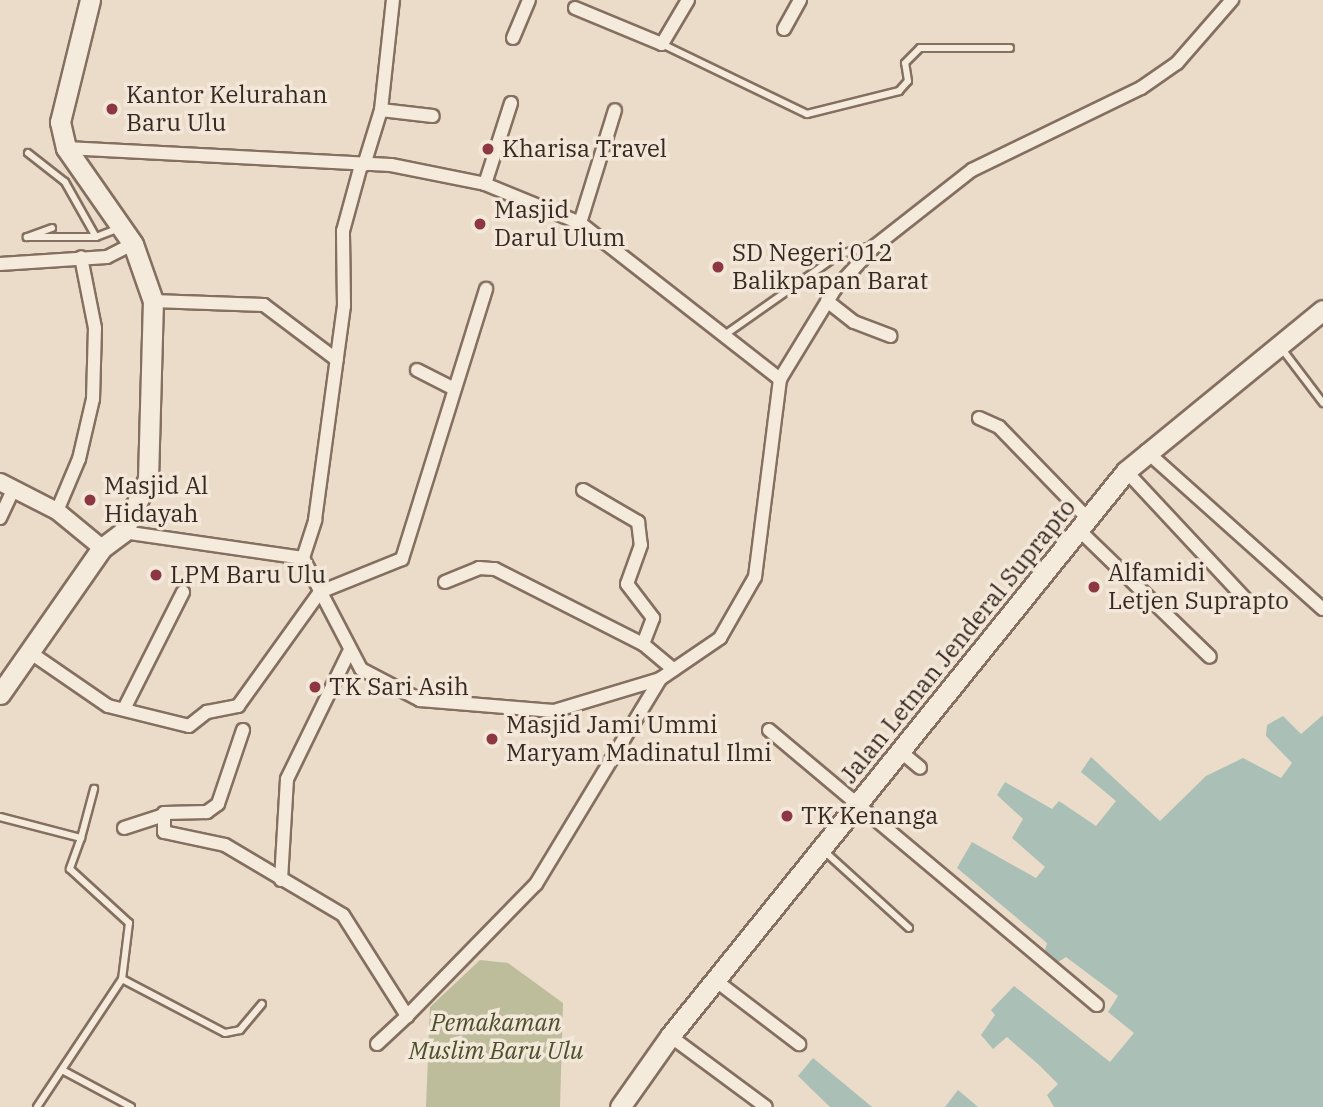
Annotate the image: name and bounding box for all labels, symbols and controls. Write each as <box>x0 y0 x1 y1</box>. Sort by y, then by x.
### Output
place label: Kantor Kelurahan Baru Ulu <box>126 81 328 137</box>
marker: Kantor Kelurahan Baru Ulu <box>104 101 120 117</box>
place label: Kharisa Travel <box>502 135 667 163</box>
marker: Kharisa Travel <box>480 141 496 157</box>
place label: Masjid Darul Ulum <box>494 196 625 252</box>
marker: Masjid Darul Ulum <box>472 216 488 232</box>
place label: SD Negeri 012 Balikpapan Barat <box>732 239 928 295</box>
marker: SD Negeri 012 Balikpapan Barat <box>710 259 726 275</box>
place label: Masjid Al Hidayah <box>104 472 208 528</box>
marker: Masjid Al Hidayah <box>82 492 98 508</box>
street label: Jalan Letnan Jenderal Suprapto <box>834 493 1082 789</box>
place label: Alfamidi Letjen Suprapto <box>1108 559 1289 615</box>
place label: LPM Baru Ulu <box>170 561 326 589</box>
marker: LPM Baru Ulu <box>148 567 164 583</box>
marker: Alfamidi Letjen Suprapto <box>1086 579 1102 595</box>
place label: TK Sari Asih <box>329 673 469 701</box>
marker: TK Sari Asih <box>307 679 323 695</box>
place label: Masjid Jami Ummi Maryam Madinatul Ilmi <box>506 711 772 767</box>
marker: Masjid Jami Ummi Maryam Madinatul Ilmi <box>484 731 500 747</box>
place label: TK Kenanga <box>801 802 938 830</box>
marker: TK Kenanga <box>779 808 795 824</box>
park label: Pemakaman Muslim Baru Ulu <box>409 1009 583 1065</box>

